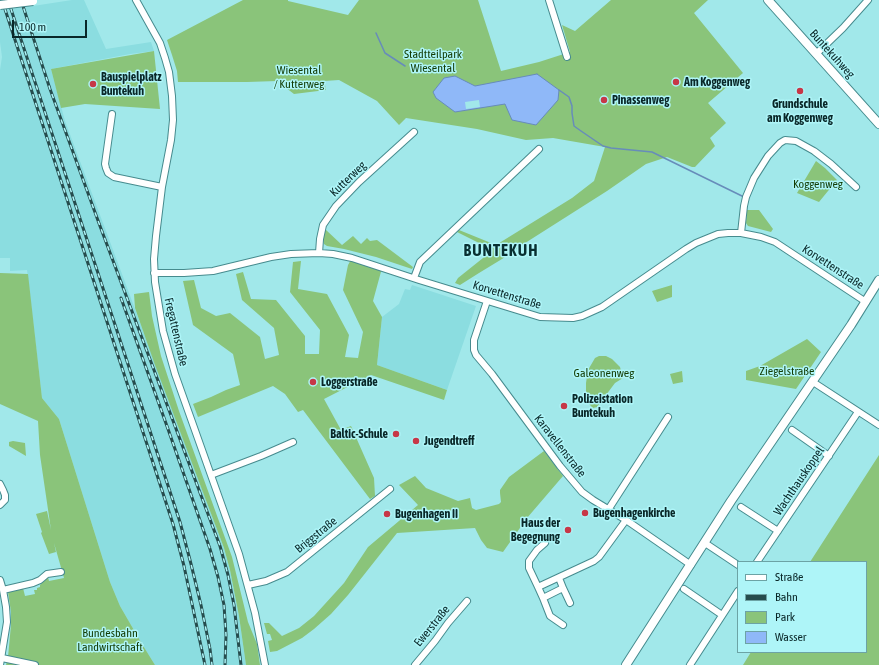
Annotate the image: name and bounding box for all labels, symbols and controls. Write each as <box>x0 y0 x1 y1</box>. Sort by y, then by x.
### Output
scale bar <box>14 12 89 38</box>
text: 100 m <box>19 20 46 34</box>
street label: Buntekuhweg <box>806 27 858 81</box>
park label: Stadtteilpark Wiesental <box>404 47 462 75</box>
park label: Wiesental / Kutterweg <box>274 63 324 91</box>
place label: Bauspielplatz Buntekuh <box>101 70 162 98</box>
place label: Am Koggenweg <box>684 75 750 89</box>
marker: Am Koggenweg <box>671 77 681 87</box>
marker: Bauspielplatz Buntekuh <box>88 79 98 89</box>
marker: Grundschule am Koggenweg <box>795 86 805 96</box>
place label: Pinassenweg <box>612 93 669 107</box>
marker: Pinassenweg <box>599 95 609 105</box>
place label: Grundschule am Koggenweg <box>767 97 833 125</box>
street label: Kutterweg <box>327 158 369 200</box>
park label: Koggenweg <box>793 177 843 191</box>
district label: BUNTEKUH <box>464 241 538 261</box>
street label: Korvettenstraße <box>799 242 867 292</box>
street label: Korvettenstraße <box>471 278 543 312</box>
street label: Fregattenstraße <box>161 296 191 368</box>
park label: Ziegelstraße <box>760 364 814 378</box>
park label: Galeonenweg <box>574 366 634 380</box>
place label: Loggerstraße <box>321 375 378 389</box>
marker: Loggerstraße <box>308 377 318 387</box>
place label: Polizeistation Buntekuh <box>572 392 633 420</box>
marker: Polizeistation Buntekuh <box>559 401 569 411</box>
street label: Karavellenstraße <box>531 412 589 480</box>
place label: Baltic-Schule <box>330 427 388 441</box>
marker: Baltic-Schule <box>391 429 401 439</box>
place label: Jugendtreff <box>424 434 474 448</box>
marker: Jugendtreff <box>411 436 421 446</box>
street label: Wachthauskoppel <box>771 444 827 518</box>
place label: Bugenhagenkirche <box>593 506 675 520</box>
place label: Bugenhagen II <box>395 507 458 521</box>
marker: Bugenhagenkirche <box>580 508 590 518</box>
marker: Bugenhagen II <box>382 509 392 519</box>
street label: Briggstraße <box>292 514 340 556</box>
place label: Haus der Begegnung <box>511 516 560 544</box>
marker: Haus der Begegnung <box>563 525 573 535</box>
legend <box>737 561 867 653</box>
text: Straße <box>775 570 803 584</box>
text: Bahn <box>775 590 798 604</box>
street label: Ewerstraße <box>411 603 453 649</box>
text: Park <box>775 610 795 624</box>
park label: Bundesbahn Landwirtschaft <box>77 626 143 654</box>
text: Wasser <box>775 630 806 644</box>

